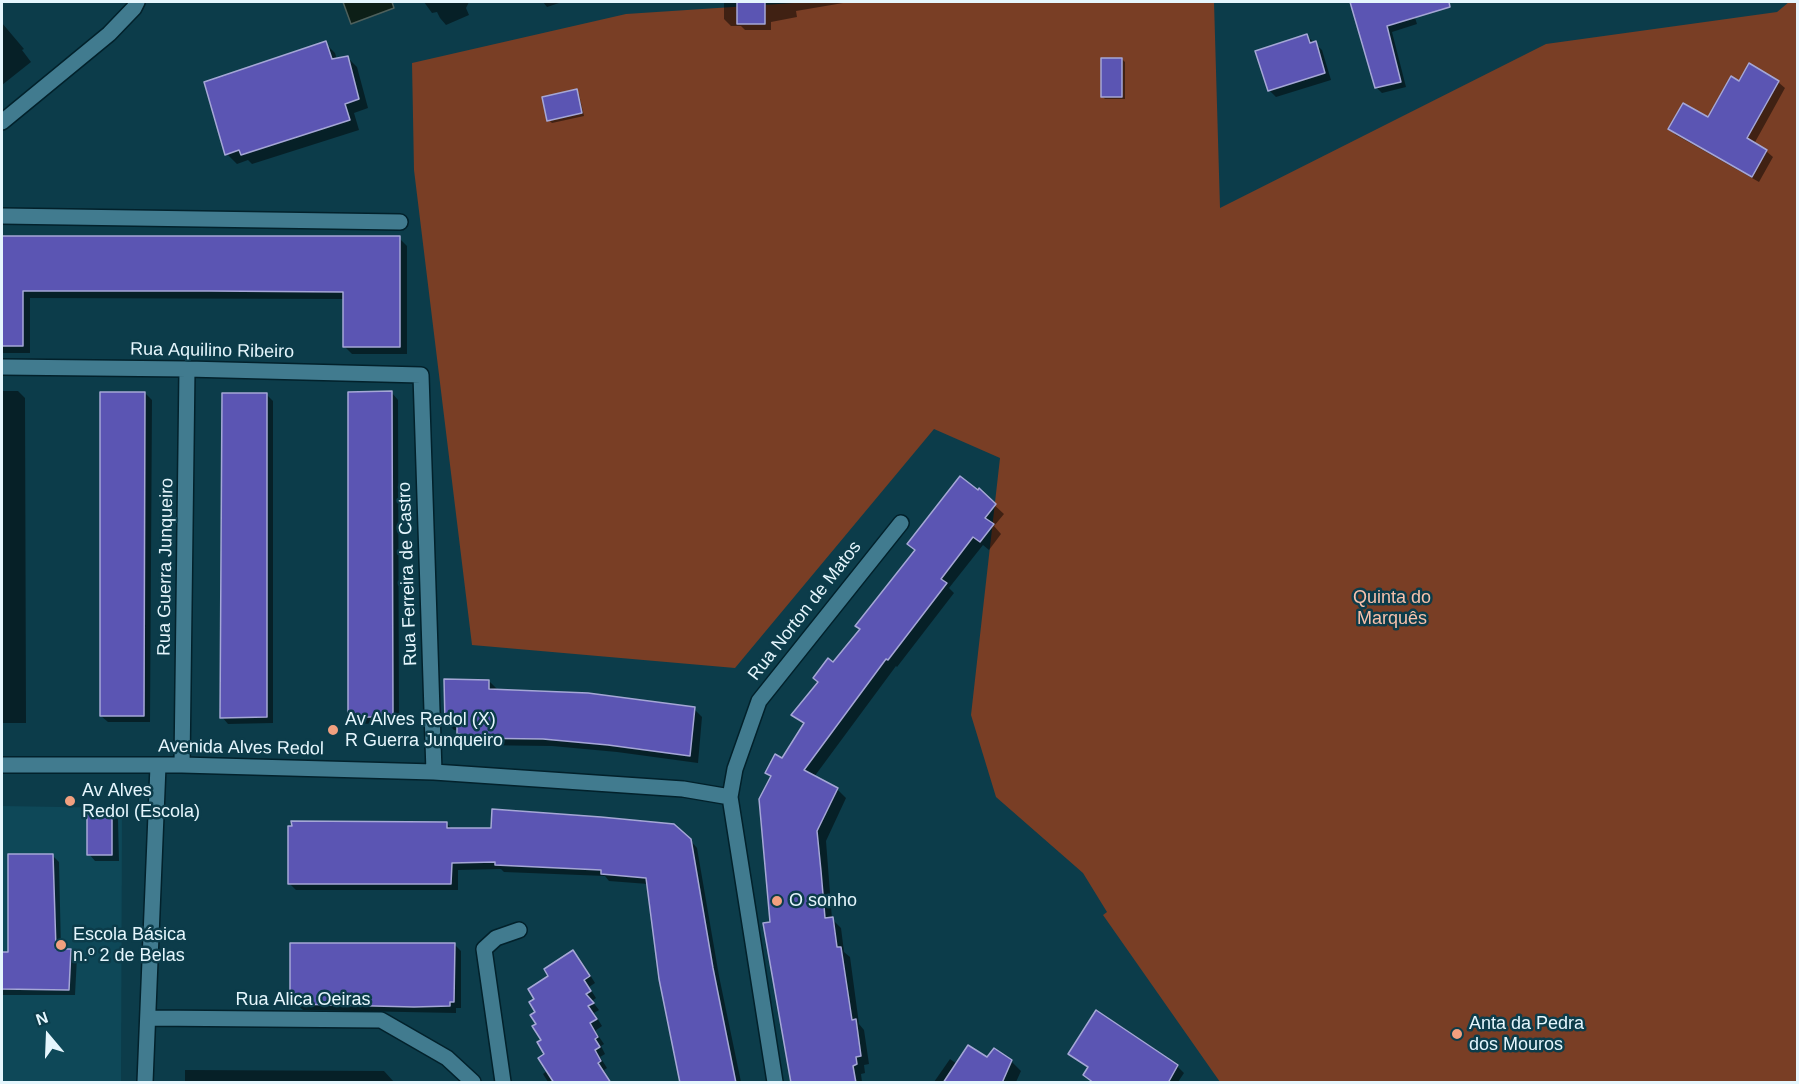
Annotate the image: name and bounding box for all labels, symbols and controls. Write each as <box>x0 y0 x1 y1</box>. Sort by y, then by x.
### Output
street label: Rua Aquilino Ribeiro <box>130 339 294 363</box>
street label: Rua Guerra Junqueiro <box>154 478 178 656</box>
street label: Rua Ferreira de Castro <box>394 482 422 666</box>
street label: Rua Norton de Matos <box>744 537 866 685</box>
park label: Quinta do Marquês <box>1353 587 1431 630</box>
place label: Av Alves Redol (X) R Guerra Junqueiro <box>345 709 503 752</box>
marker: Av Alves Redol (X) R Guerra Junqueiro <box>326 723 340 737</box>
street label: Avenida Alves Redol <box>158 736 324 760</box>
place label: Av Alves Redol (Escola) <box>82 780 200 822</box>
marker: Av Alves Redol (Escola) <box>63 794 77 808</box>
place label: O sonho <box>789 890 857 912</box>
marker: O sonho <box>770 894 784 908</box>
place label: Escola Básica n.º 2 de Belas <box>73 924 186 966</box>
marker: Escola Básica n.º 2 de Belas <box>54 938 68 952</box>
street label: Rua Alica Oeiras <box>235 989 371 1011</box>
north arrow <box>18 1006 78 1066</box>
text: N <box>34 1009 50 1028</box>
place label: Anta da Pedra dos Mouros <box>1469 1013 1584 1056</box>
marker: Anta da Pedra dos Mouros <box>1450 1027 1464 1041</box>

